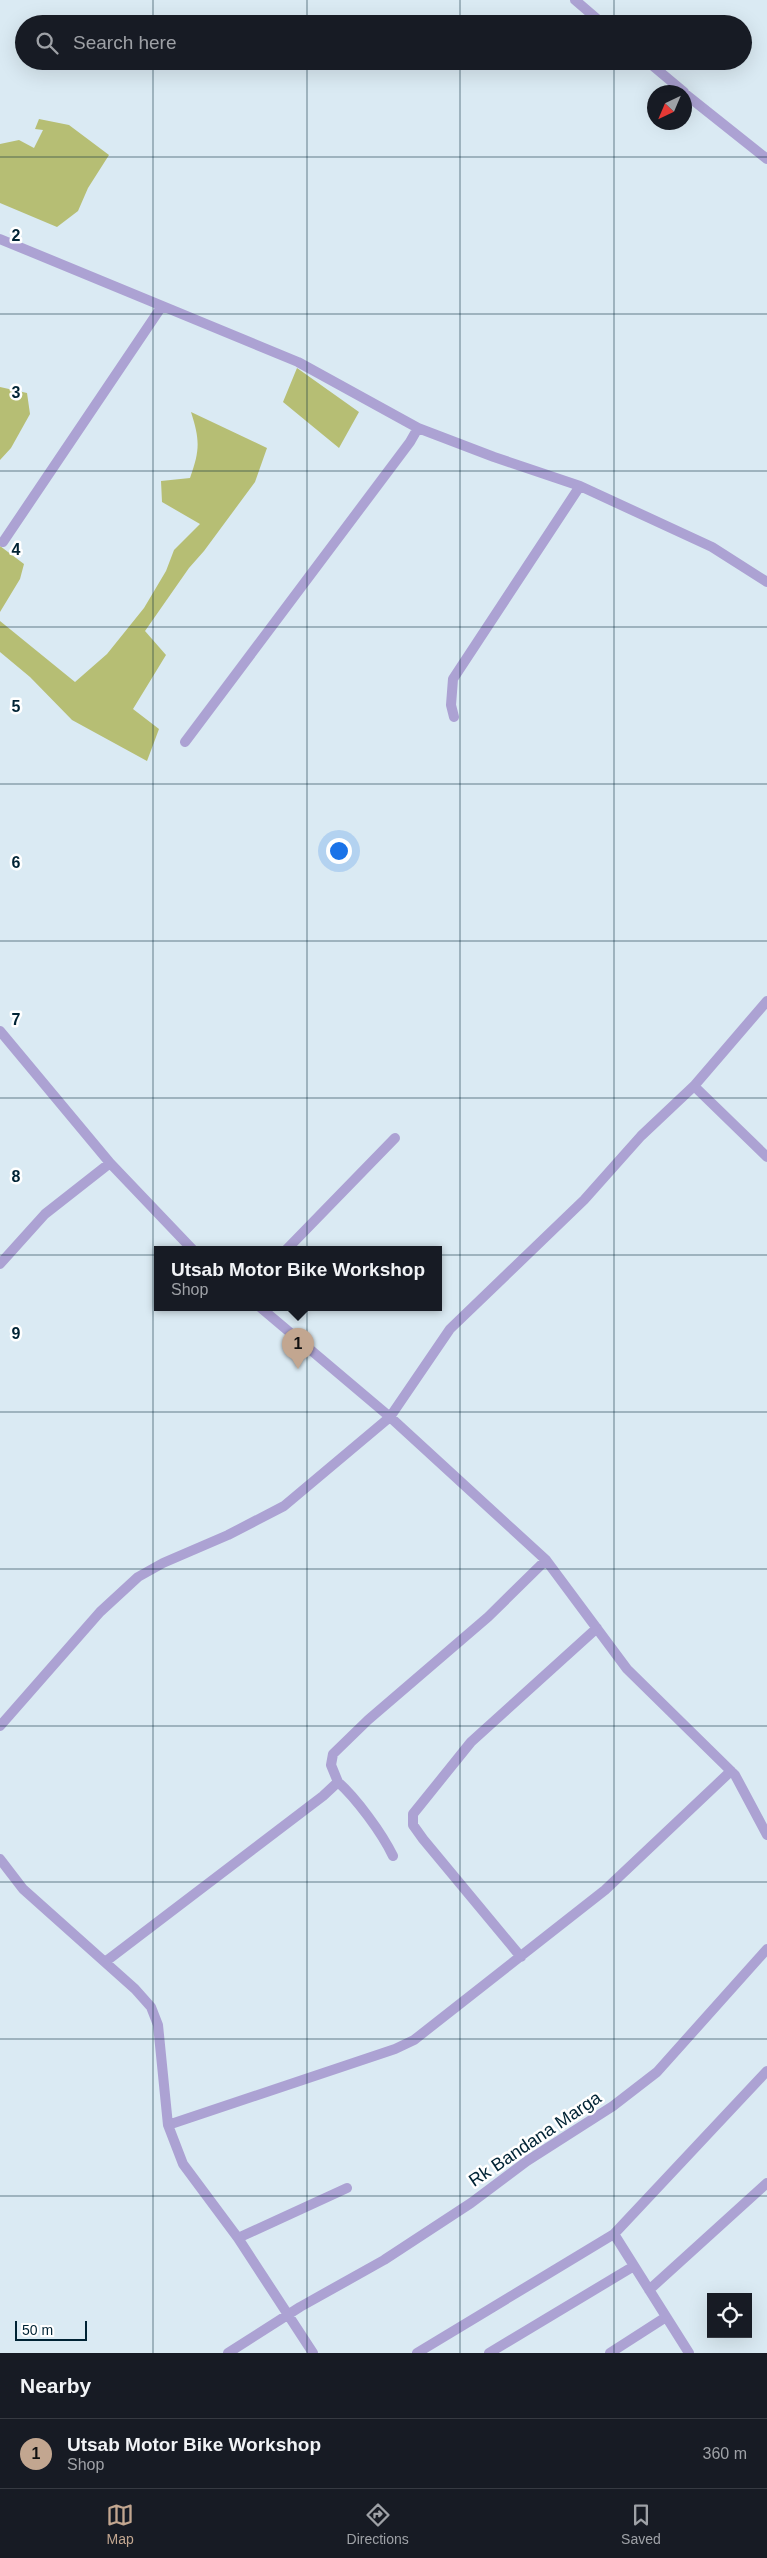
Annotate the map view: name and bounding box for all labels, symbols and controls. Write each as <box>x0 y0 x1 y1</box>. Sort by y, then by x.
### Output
search box <box>15 15 752 70</box>
icon: search <box>33 29 61 57</box>
text: Search here <box>73 32 177 53</box>
north arrow <box>647 85 692 130</box>
text: 2 <box>12 227 21 244</box>
text: 3 <box>12 384 21 401</box>
text: 4 <box>12 541 21 558</box>
text: 5 <box>12 698 21 715</box>
your location <box>326 838 352 864</box>
text: 6 <box>12 854 21 871</box>
text: 7 <box>12 1011 21 1028</box>
text: 8 <box>12 1168 21 1185</box>
popup <box>154 1246 442 1311</box>
text: Utsab Motor Bike Workshop <box>171 1259 425 1280</box>
text: Shop <box>171 1281 208 1298</box>
text: 9 <box>12 1325 21 1342</box>
pin: 1 <box>282 1328 314 1369</box>
street label: Rk Bandana Marga <box>465 2087 606 2191</box>
map controls <box>707 2293 752 2338</box>
button: locate <box>707 2293 752 2338</box>
scale bar <box>15 2318 88 2341</box>
text: 50 m <box>22 2322 53 2338</box>
text: Nearby <box>20 2374 91 2397</box>
text: Utsab Motor Bike Workshop <box>67 2434 321 2455</box>
text: 1 <box>32 2445 40 2462</box>
text: 360 m <box>703 2445 747 2462</box>
text: Shop <box>67 2456 104 2473</box>
tab: Map <box>106 2501 134 2547</box>
tab: Directions <box>347 2501 409 2547</box>
tab: Saved <box>621 2501 661 2547</box>

